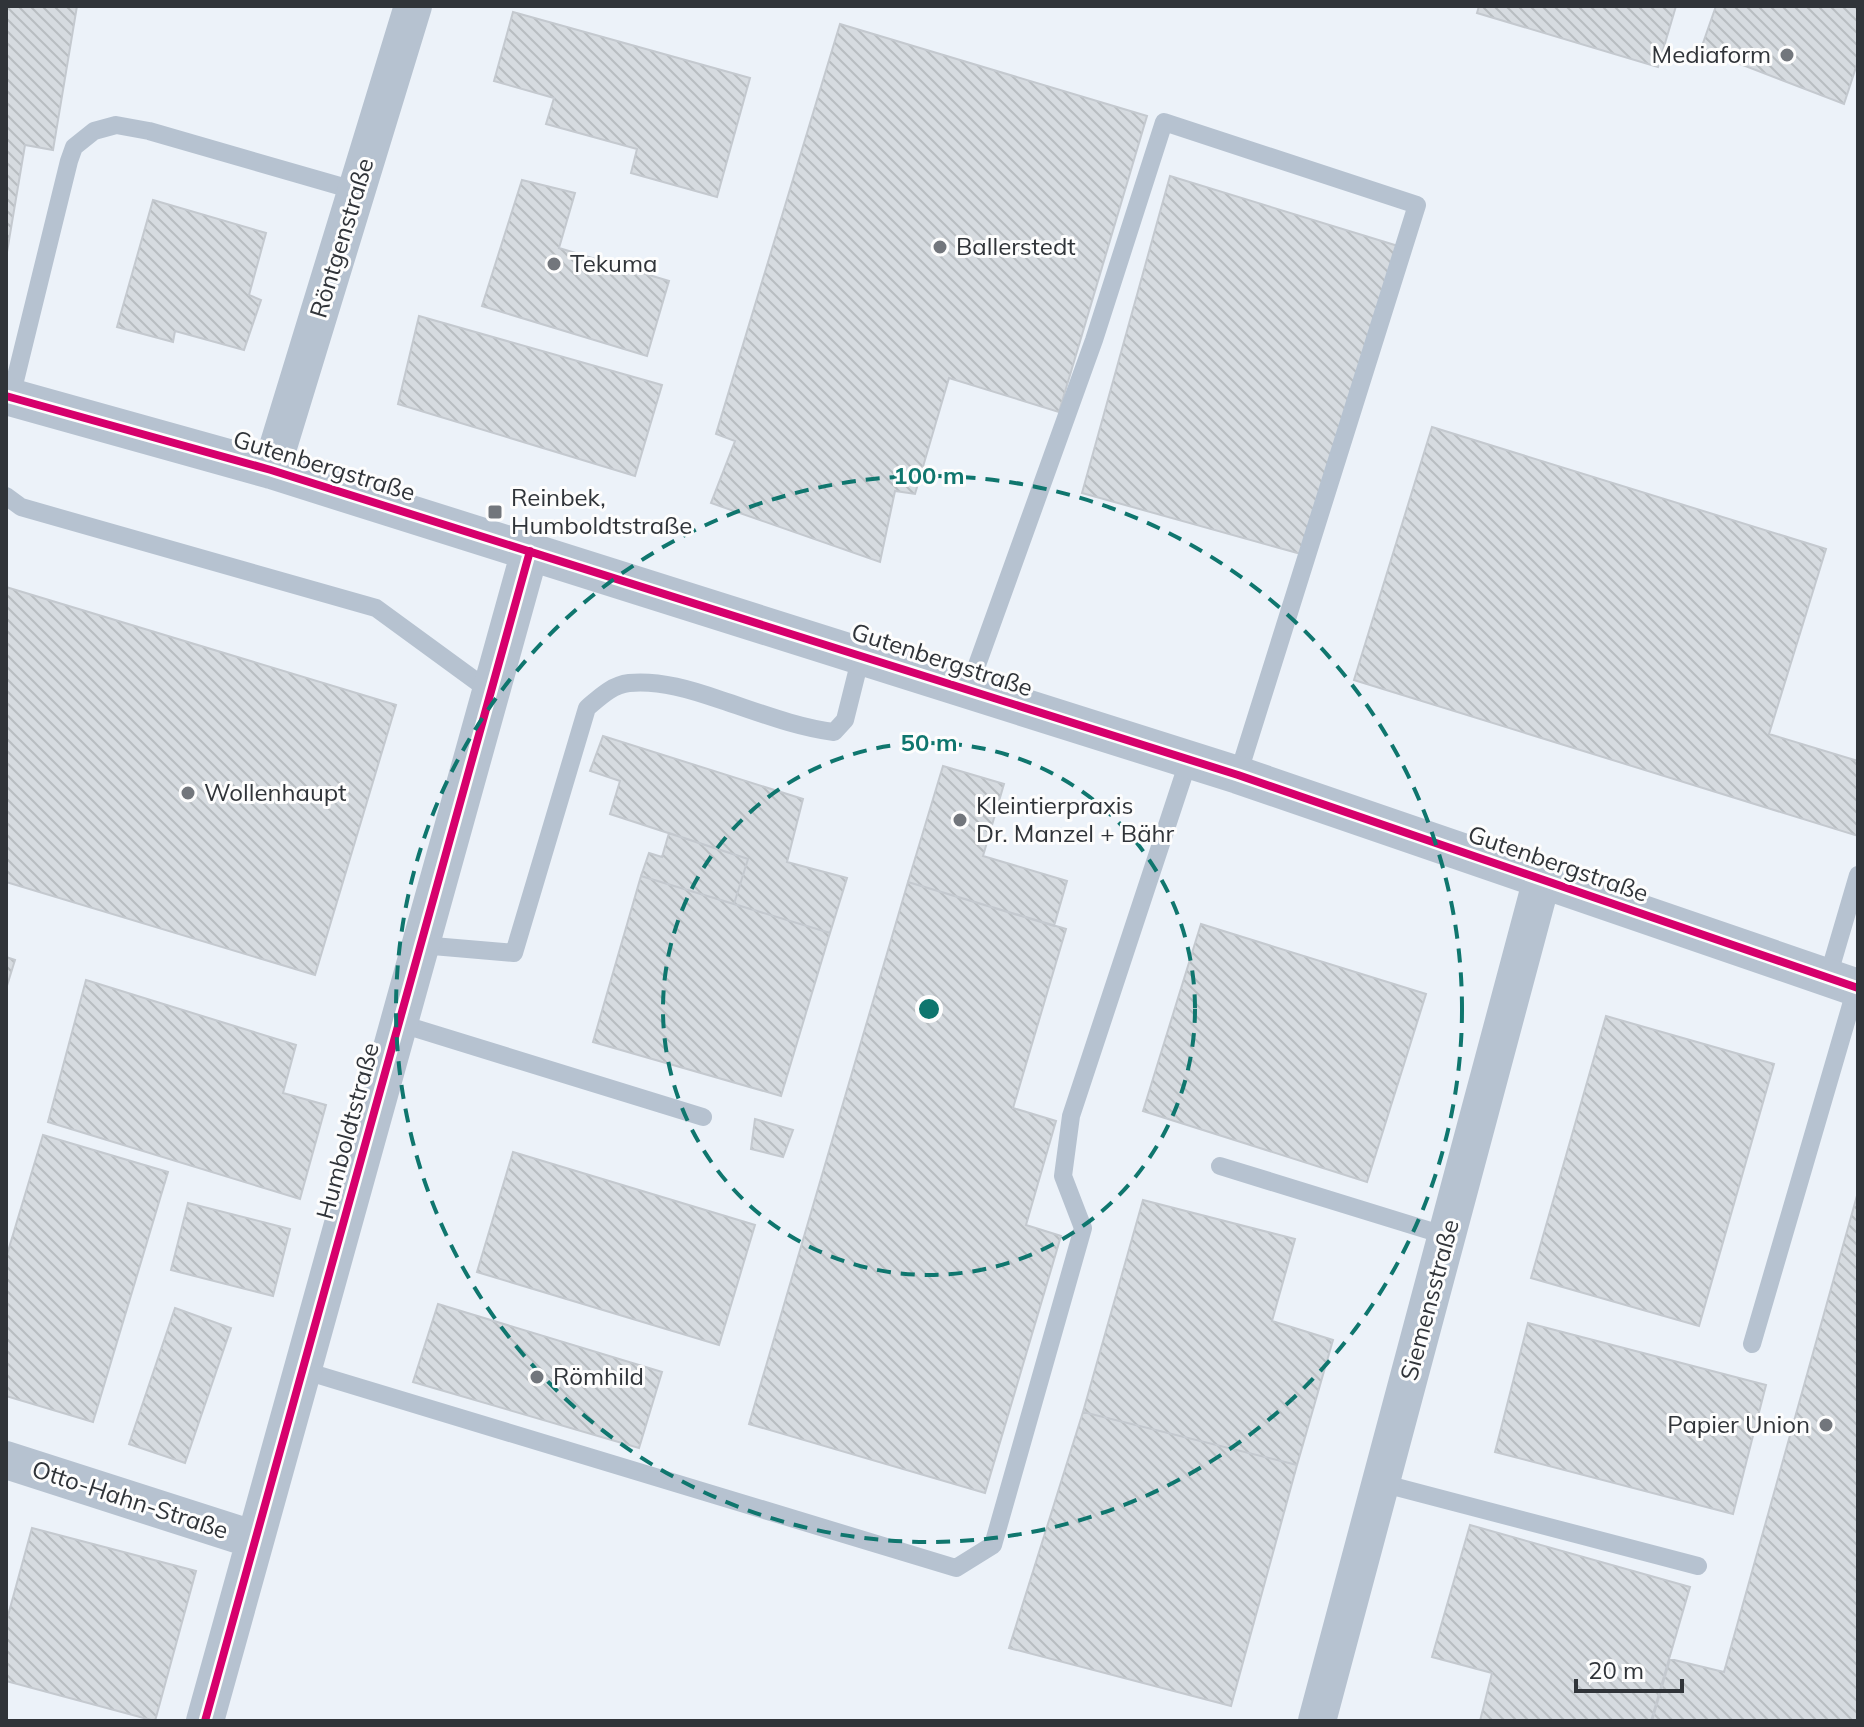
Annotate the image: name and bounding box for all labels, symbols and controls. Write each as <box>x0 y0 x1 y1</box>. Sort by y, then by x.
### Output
place label: Mediaform <box>1652 39 1771 69</box>
marker: Mediaform <box>1778 46 1796 64</box>
street label: Röntgenstraße <box>303 154 380 321</box>
place label: Ballerstedt <box>956 231 1076 261</box>
marker: Ballerstedt <box>931 238 949 256</box>
place label: Tekuma <box>570 248 657 278</box>
marker: Tekuma <box>545 255 563 273</box>
street label: Gutenbergstraße <box>230 423 419 507</box>
text: 100 m <box>893 460 965 490</box>
place label: Reinbek, Humboldtstraße <box>511 482 692 540</box>
marker: Reinbek, Humboldtstraße <box>486 503 504 521</box>
street label: Gutenbergstraße <box>848 616 1037 702</box>
text: 50 m <box>901 727 957 757</box>
place label: Wollenhaupt <box>204 777 347 807</box>
marker: Wollenhaupt <box>179 784 197 802</box>
place label: Kleintierpraxis Dr. Manzel + Bähr <box>976 790 1175 848</box>
marker: Kleintierpraxis Dr. Manzel + Bähr <box>951 811 969 829</box>
street label: Gutenbergstraße <box>1464 818 1652 908</box>
centre of rings <box>915 995 943 1023</box>
street label: Humboldtstraße <box>309 1039 385 1222</box>
street label: Siemensstraße <box>1393 1216 1465 1383</box>
place label: Römhild <box>553 1361 644 1391</box>
marker: Römhild <box>528 1368 546 1386</box>
place label: Papier Union <box>1667 1409 1810 1439</box>
marker: Papier Union <box>1817 1416 1835 1434</box>
street label: Otto-Hahn-Straße <box>28 1453 232 1545</box>
scale bar <box>1576 1643 1682 1693</box>
text: 20 m <box>1588 1655 1644 1685</box>

